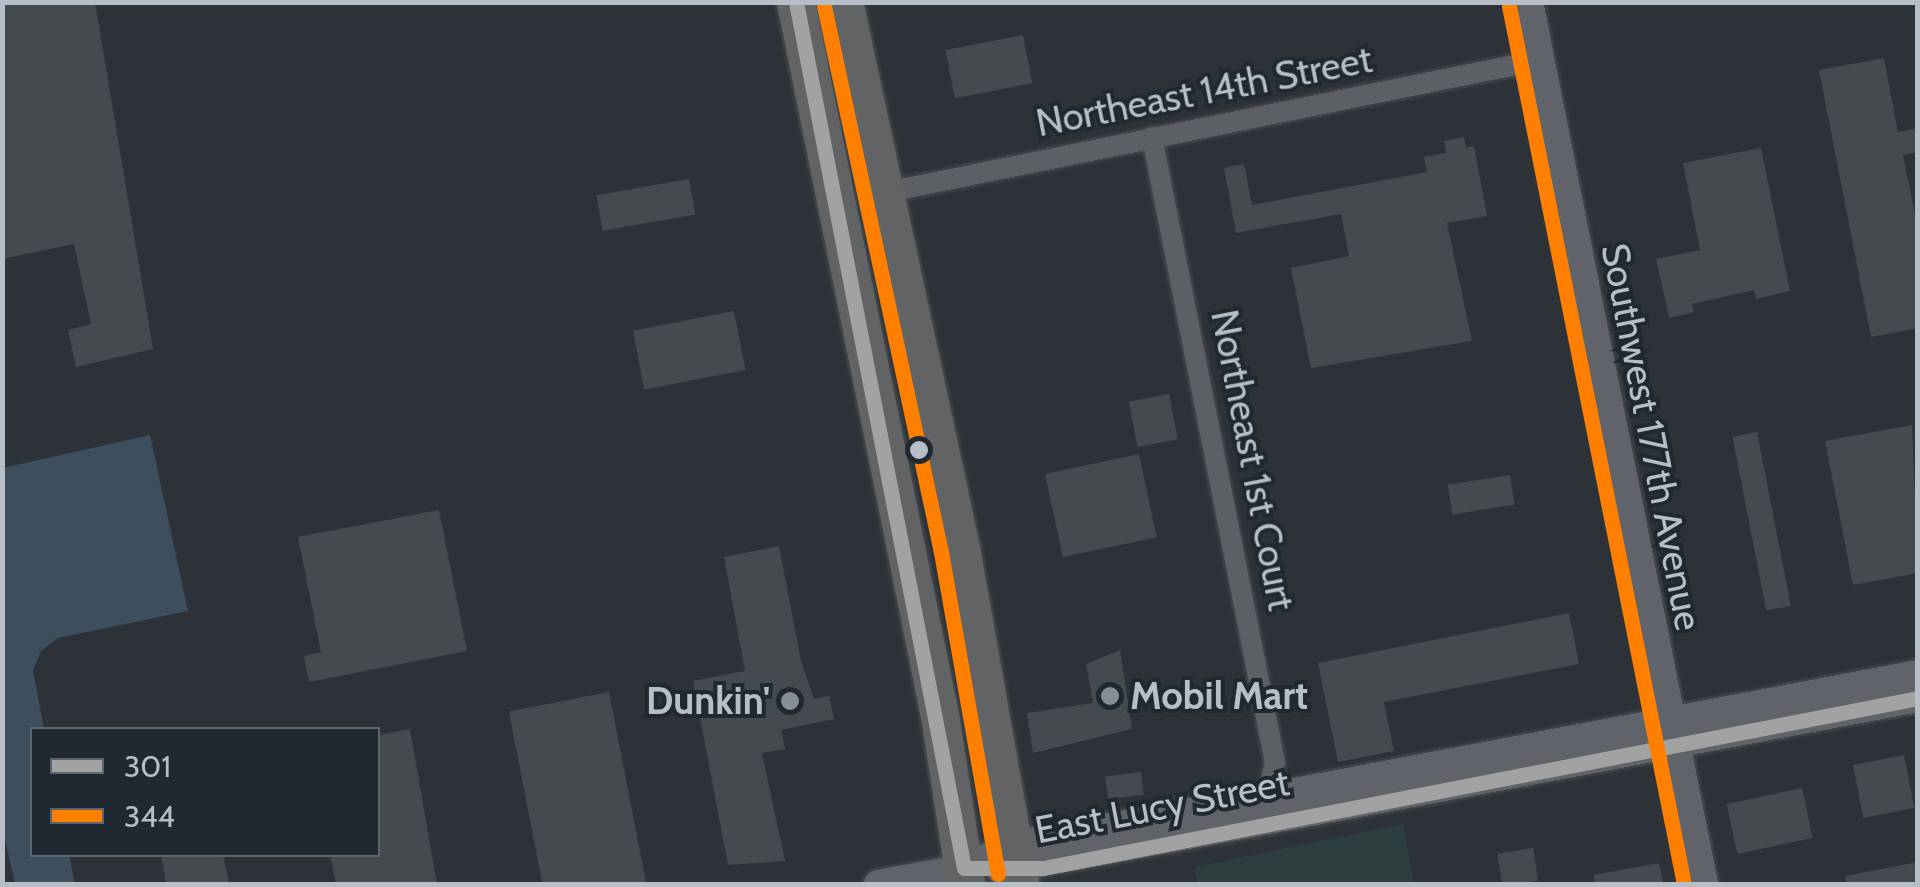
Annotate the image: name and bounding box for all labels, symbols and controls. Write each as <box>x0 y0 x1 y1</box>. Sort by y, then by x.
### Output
street label: Northeast 14th Street <box>1032 36 1376 146</box>
street label: Southwest 177th Avenue <box>1592 240 1712 634</box>
street label: Northeast 1st Court <box>1201 306 1305 614</box>
unlabelled marker <box>909 440 929 460</box>
place label: Mobil Mart <box>1130 673 1308 719</box>
place label: Dunkin' <box>646 678 770 724</box>
marker: Mobil Mart <box>1099 685 1121 707</box>
marker: Dunkin' <box>779 690 801 712</box>
legend <box>30 727 380 857</box>
text: 301 <box>124 748 171 785</box>
street label: East Lucy Street <box>1031 759 1293 853</box>
text: 344 <box>124 798 175 835</box>

